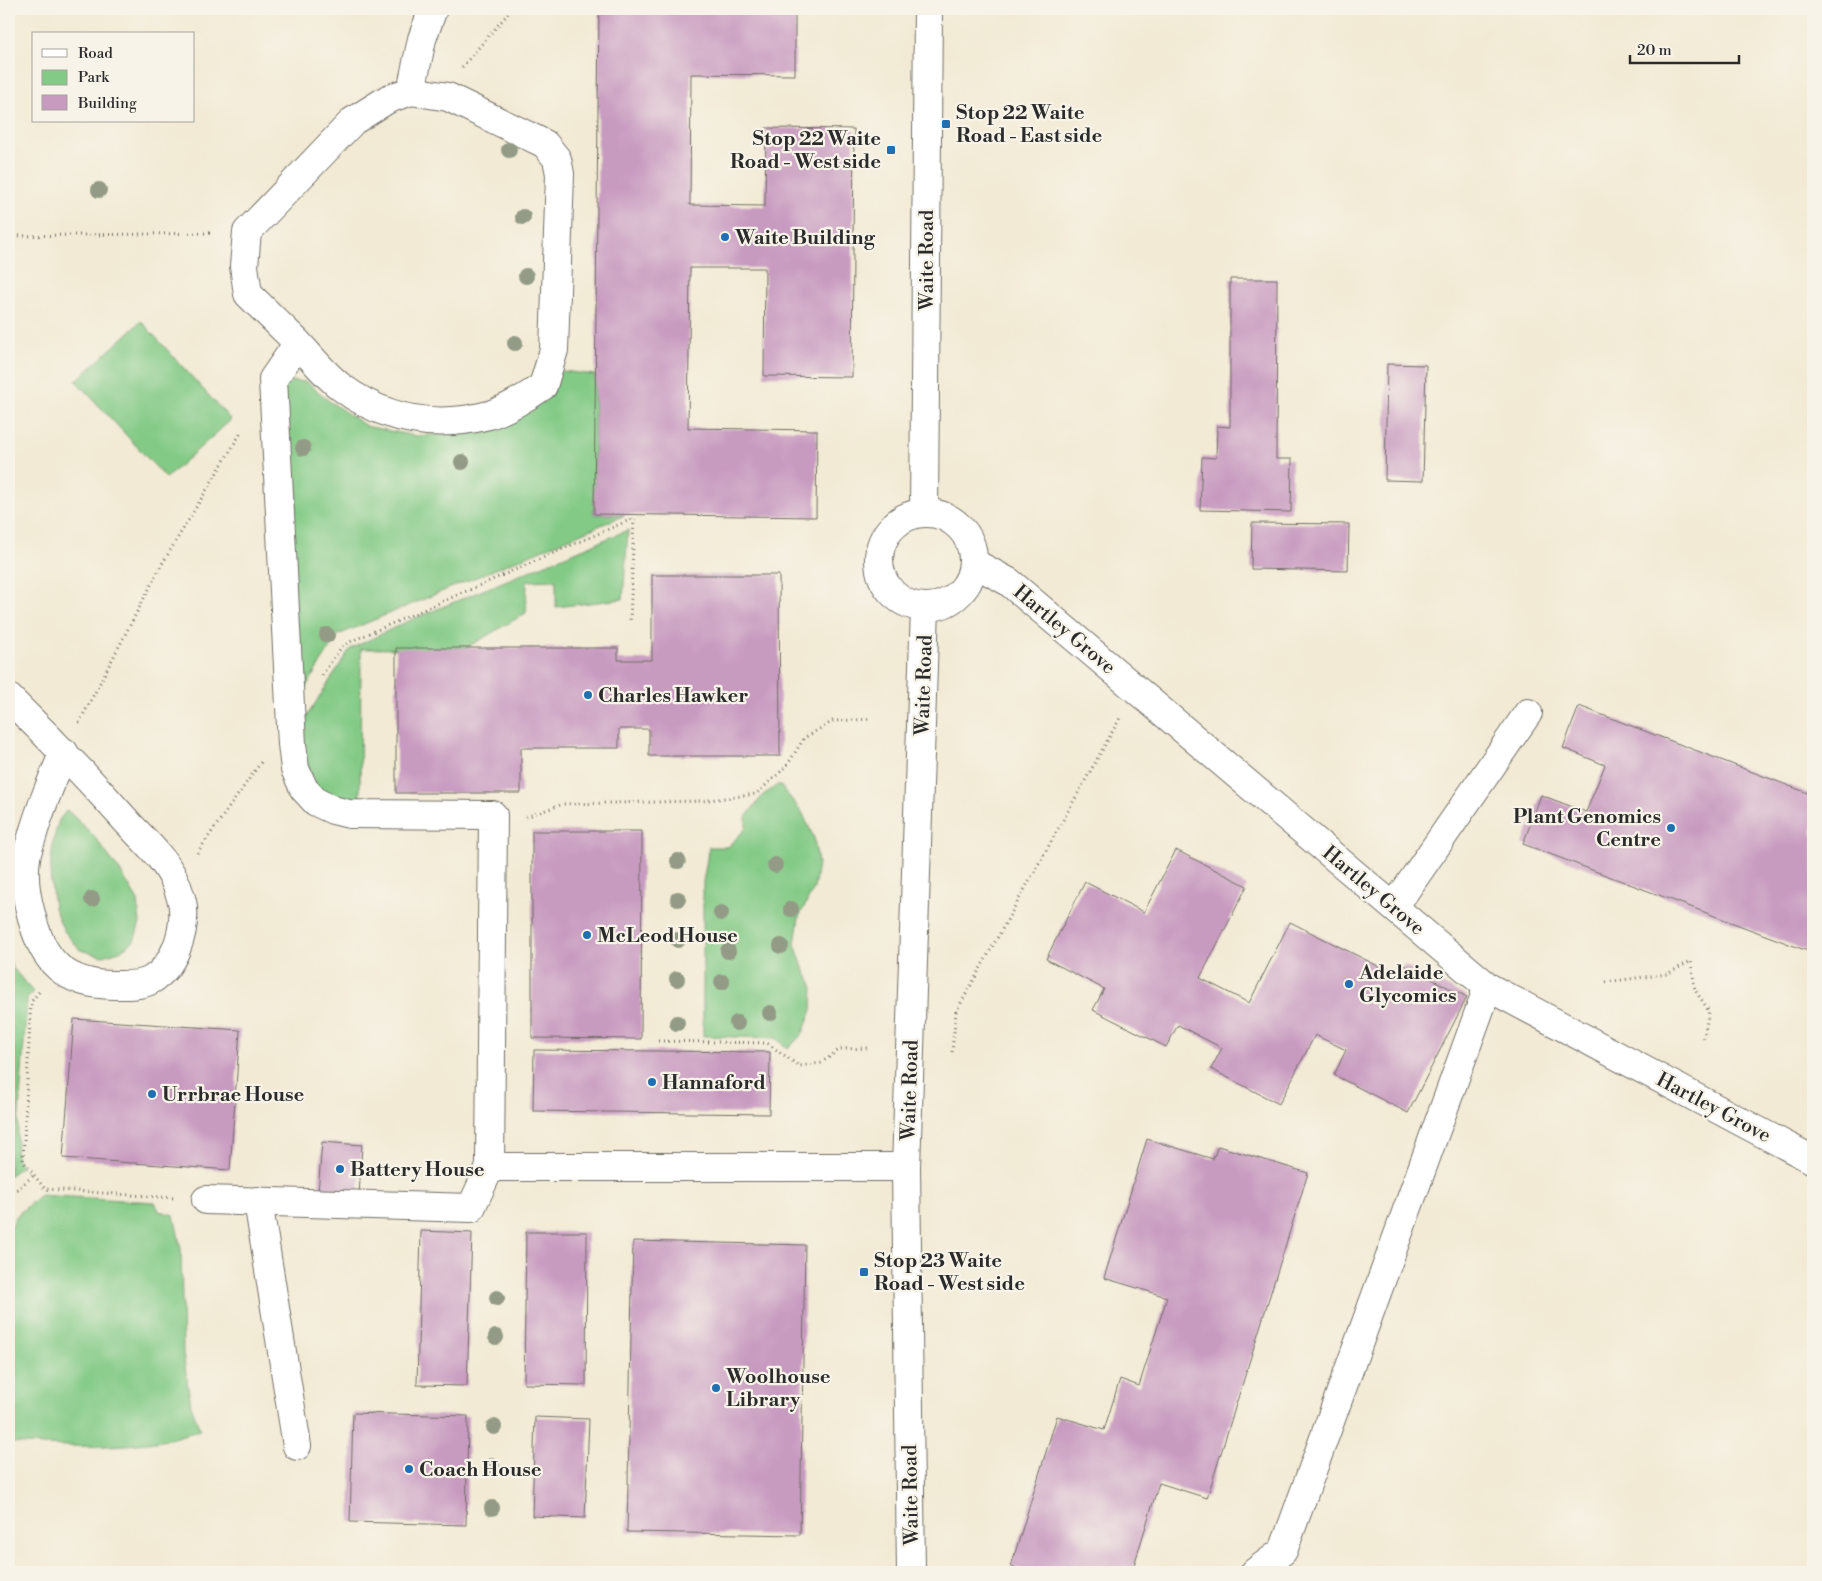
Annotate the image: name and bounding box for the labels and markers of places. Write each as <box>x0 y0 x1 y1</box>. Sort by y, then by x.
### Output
place label: Stop 22 Waite Road - East side <box>956 101 1102 149</box>
marker: Stop 22 Waite Road - East side <box>940 118 952 130</box>
place label: Stop 22 Waite Road - West side <box>730 127 881 175</box>
marker: Stop 22 Waite Road - West side <box>885 144 897 156</box>
place label: Waite Building <box>734 226 876 251</box>
marker: Waite Building <box>719 231 731 243</box>
place label: Charles Hawker <box>598 684 748 709</box>
marker: Charles Hawker <box>582 689 594 701</box>
place label: Plant Genomics Centre <box>1513 805 1661 853</box>
marker: Plant Genomics Centre <box>1665 822 1677 834</box>
place label: McLeod House <box>597 924 738 949</box>
marker: McLeod House <box>581 929 593 941</box>
place label: Adelaide Glycomics <box>1358 961 1457 1009</box>
marker: Adelaide Glycomics <box>1343 978 1355 990</box>
place label: Hannaford <box>662 1071 766 1096</box>
marker: Hannaford <box>646 1076 658 1088</box>
place label: Urrbrae House <box>162 1083 305 1108</box>
marker: Urrbrae House <box>146 1088 158 1100</box>
place label: Battery House <box>350 1158 485 1183</box>
marker: Battery House <box>334 1163 346 1175</box>
place label: Stop 23 Waite Road - West side <box>874 1249 1025 1297</box>
marker: Stop 23 Waite Road - West side <box>858 1266 870 1278</box>
place label: Woolhouse Library <box>725 1365 831 1413</box>
marker: Woolhouse Library <box>710 1382 722 1394</box>
place label: Coach House <box>419 1458 542 1483</box>
marker: Coach House <box>403 1463 415 1475</box>

